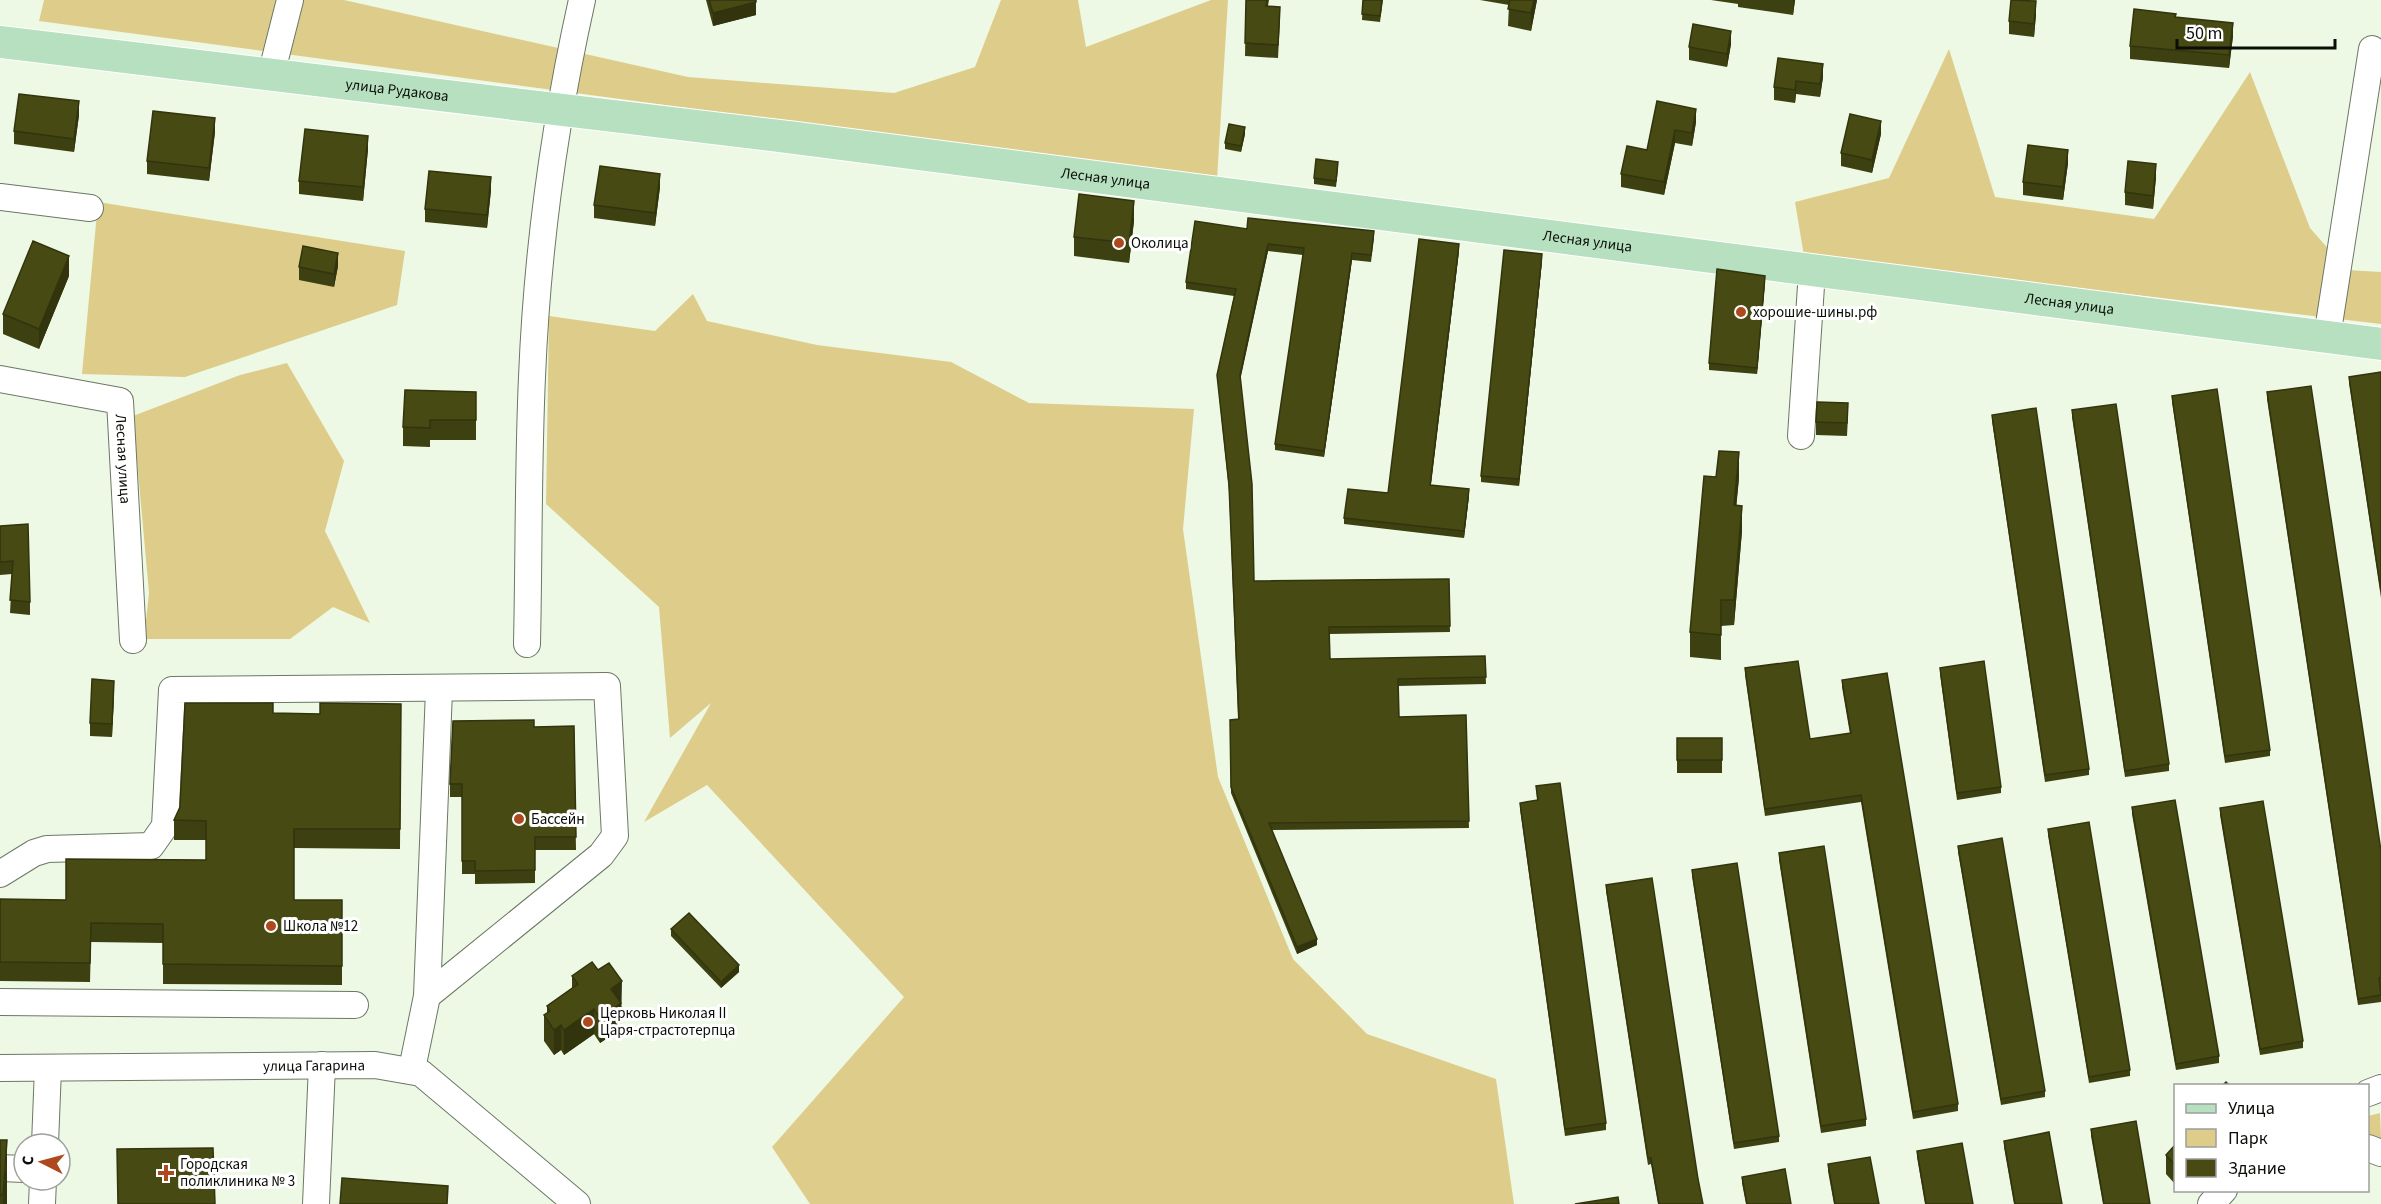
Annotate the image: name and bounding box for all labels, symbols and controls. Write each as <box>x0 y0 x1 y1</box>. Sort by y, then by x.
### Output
scale bar <box>2177 12 2334 50</box>
text: 50 m <box>2186 21 2222 46</box>
street label: улица Рудакова <box>344 74 450 107</box>
street label: Лесная улица <box>1060 163 1151 195</box>
street label: Лесная улица <box>1542 225 1633 258</box>
place label: Околица <box>1131 233 1189 254</box>
marker: Околица <box>1112 236 1126 250</box>
street label: Лесная улица <box>2024 288 2115 320</box>
place label: хорошие-шины.рф <box>1753 302 1877 323</box>
marker: хорошие-шины.рф <box>1734 305 1748 319</box>
street label: Лесная улица <box>110 414 136 504</box>
place label: Бассейн <box>531 809 585 830</box>
marker: Бассейн <box>512 812 526 826</box>
place label: Школа №12 <box>283 916 358 937</box>
marker: Школа №12 <box>264 919 278 933</box>
place label: Церковь Николая II Царя-страстотерпца <box>600 1003 735 1041</box>
marker: Церковь Николая II Царя-страстотерпца <box>581 1015 595 1029</box>
street label: улица Гагарина <box>263 1055 365 1077</box>
legend <box>2174 1084 2369 1192</box>
text: Улица <box>2228 1096 2275 1121</box>
text: Парк <box>2228 1126 2268 1151</box>
north arrow <box>12 1132 72 1192</box>
place label: Городская поликлиника № 3 <box>180 1154 295 1192</box>
text: С <box>17 1155 40 1166</box>
text: Здание <box>2228 1156 2286 1181</box>
marker: Городская поликлиника № 3 <box>157 1164 175 1182</box>

